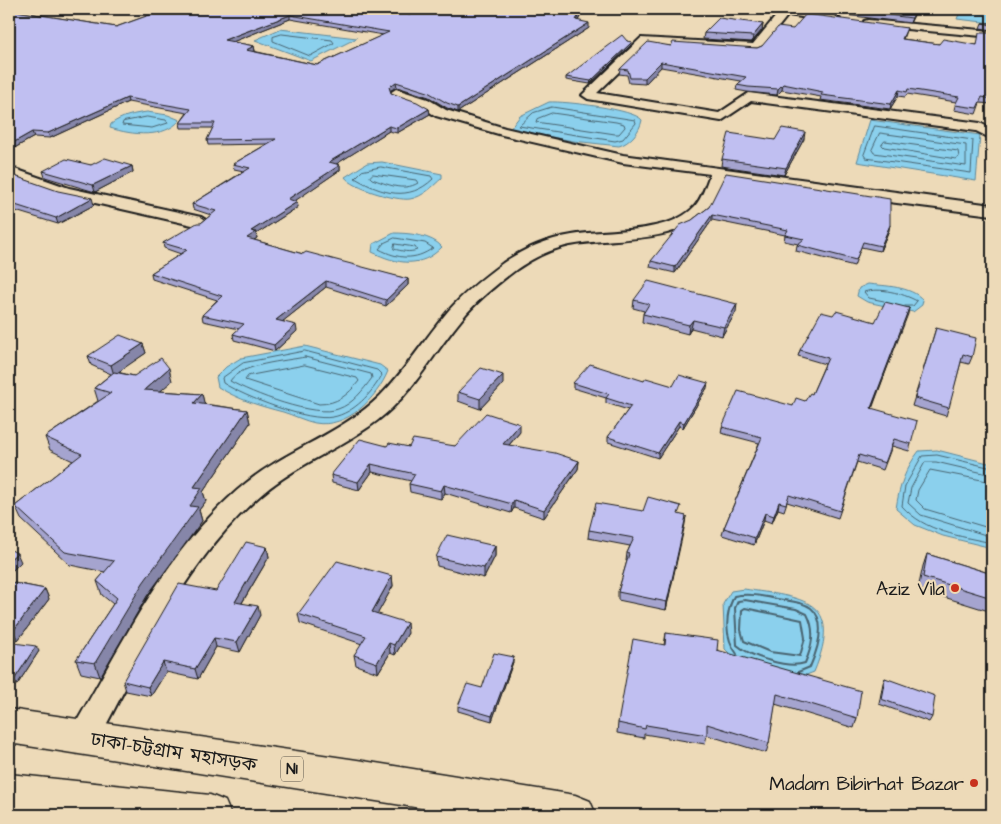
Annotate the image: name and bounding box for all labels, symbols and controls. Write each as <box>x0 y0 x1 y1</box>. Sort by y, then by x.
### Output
place label: Aziz Vila <box>876 576 945 603</box>
marker: Aziz Vila <box>949 582 961 594</box>
street label: ঢাকা-চট্টগ্রাম মহাসড়ক <box>88 726 259 779</box>
road number: N1 <box>281 756 303 782</box>
place label: Madam Bibirhat Bazar <box>769 771 965 798</box>
marker: Madam Bibirhat Bazar <box>968 777 980 789</box>

